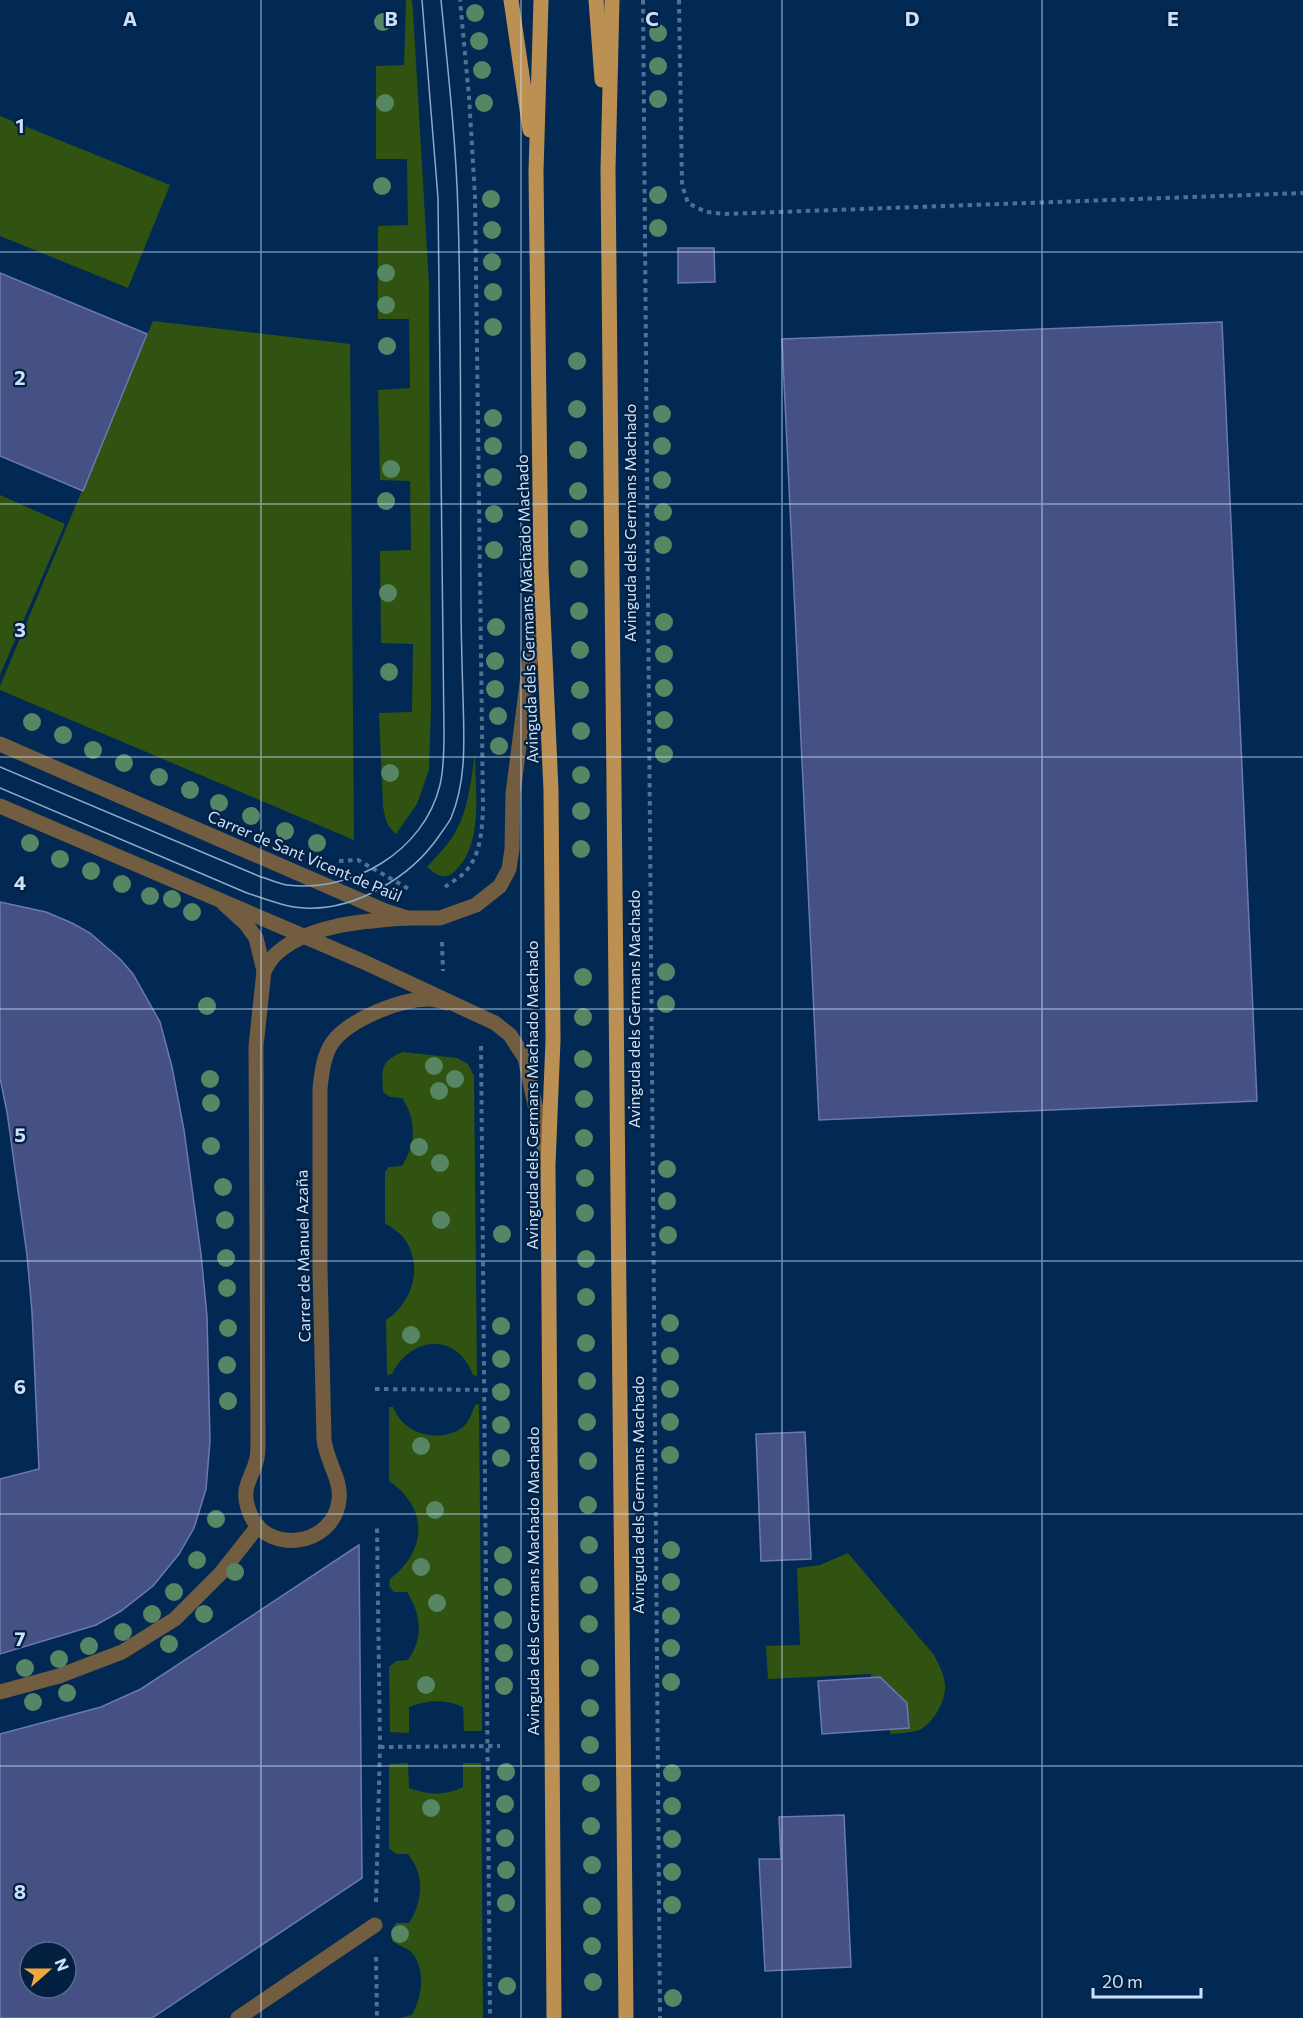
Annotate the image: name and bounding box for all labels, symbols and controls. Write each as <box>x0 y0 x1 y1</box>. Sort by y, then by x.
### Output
text: A <box>123 6 137 30</box>
text: B <box>384 6 398 30</box>
text: C <box>645 6 659 30</box>
text: D <box>905 6 919 30</box>
text: E <box>1167 6 1179 30</box>
text: 1 <box>15 113 25 137</box>
text: 2 <box>14 365 26 389</box>
street label: Avinguda dels Germans Machado <box>620 404 639 642</box>
street label: Avinguda dels Germans Machado Machado <box>512 454 541 764</box>
text: 3 <box>14 617 26 641</box>
street label: Carrer de Sant Vicent de Paül <box>205 806 405 905</box>
text: 4 <box>14 870 26 894</box>
street label: Avinguda dels Germans Machado <box>624 890 643 1128</box>
street label: Avinguda dels Germans Machado Machado <box>522 940 541 1250</box>
text: 5 <box>14 1122 26 1146</box>
street label: Carrer de Manuel Azaña <box>291 1170 314 1342</box>
text: 6 <box>14 1374 26 1398</box>
street label: Avinguda dels Germans Machado <box>628 1376 647 1614</box>
street label: Avinguda dels Germans Machado Machado <box>523 1426 542 1736</box>
text: 7 <box>15 1626 26 1650</box>
text: 8 <box>14 1879 26 1903</box>
north arrow <box>18 1940 78 2000</box>
text: N <box>51 1955 73 1973</box>
scale bar <box>1093 1961 1201 1999</box>
text: 20 m <box>1102 1970 1143 1992</box>

